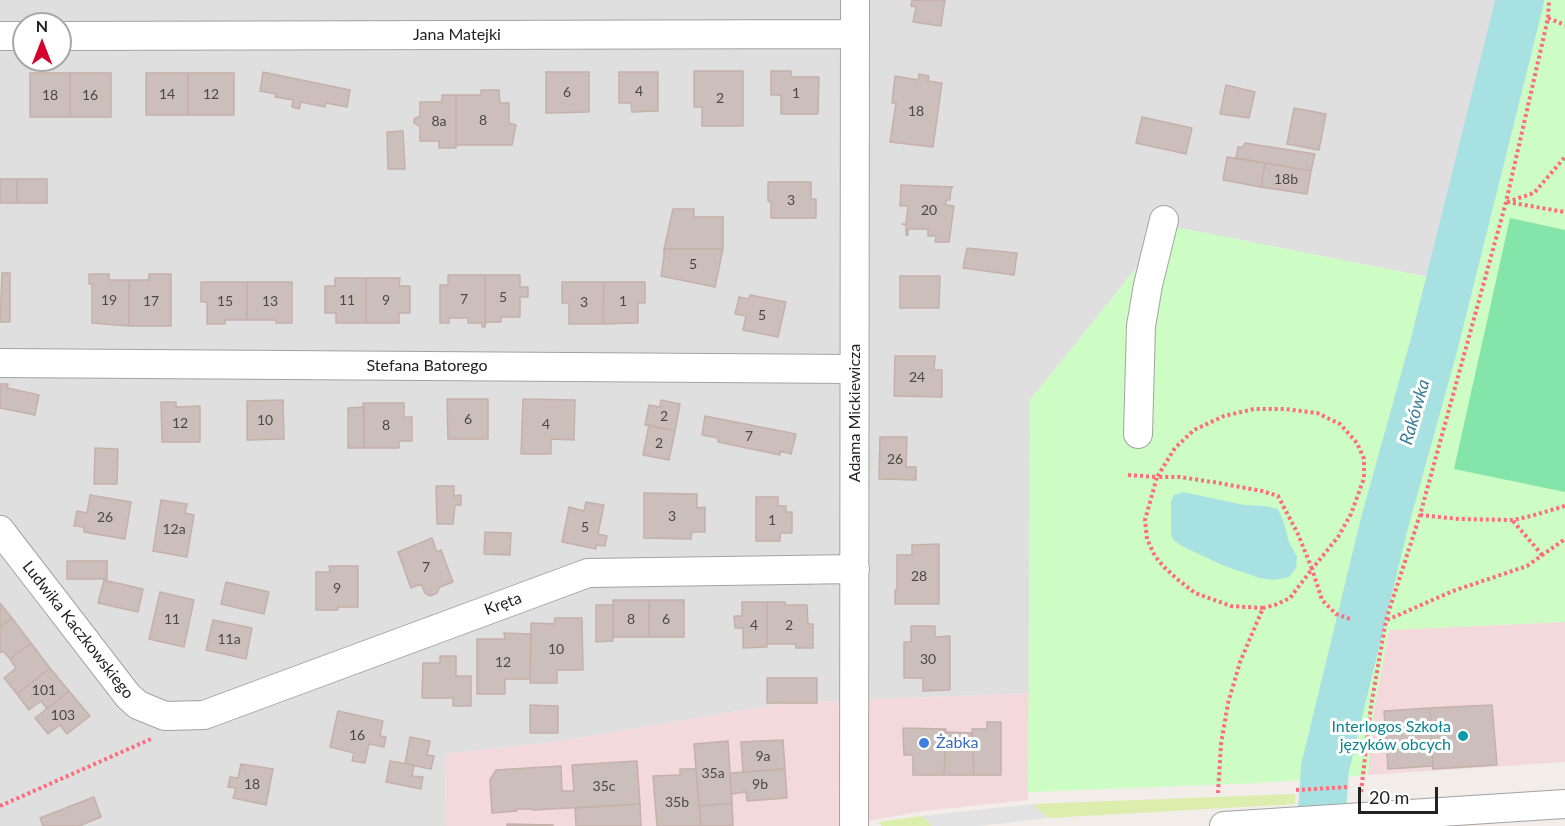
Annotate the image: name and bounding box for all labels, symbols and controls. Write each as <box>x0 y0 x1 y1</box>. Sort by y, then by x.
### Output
north arrow <box>12 12 72 72</box>
text: N <box>36 16 48 35</box>
street label: Jana Matejki <box>413 25 501 45</box>
house number: 4 <box>635 83 643 99</box>
house number: 6 <box>563 84 571 100</box>
house number: 1 <box>792 85 800 101</box>
house number: 14 <box>159 86 175 102</box>
house number: 12 <box>203 86 219 102</box>
house number: 18 <box>42 87 58 103</box>
house number: 16 <box>82 87 98 103</box>
house number: 2 <box>716 90 724 106</box>
house number: 18 <box>908 103 924 119</box>
house number: 8 <box>479 112 487 128</box>
house number: 8a <box>431 113 447 129</box>
house number: 18b <box>1274 171 1298 187</box>
house number: 3 <box>787 192 795 208</box>
house number: 20 <box>921 202 937 218</box>
house number: 5 <box>689 256 697 272</box>
house number: 5 <box>499 289 507 305</box>
house number: 7 <box>460 291 468 307</box>
house number: 19 <box>101 292 117 308</box>
house number: 11 <box>339 292 355 308</box>
house number: 9 <box>382 292 390 308</box>
house number: 17 <box>143 293 159 309</box>
house number: 15 <box>217 293 233 309</box>
house number: 13 <box>262 293 278 309</box>
house number: 1 <box>619 293 627 309</box>
house number: 3 <box>580 294 588 310</box>
house number: 5 <box>758 307 766 323</box>
street label: Adama Mickiewicza <box>845 344 865 482</box>
street label: Stefana Batorego <box>367 356 487 376</box>
house number: 24 <box>909 369 925 385</box>
water label: Rakówka <box>1395 377 1435 447</box>
house number: 2 <box>660 408 668 424</box>
house number: 6 <box>464 411 472 427</box>
house number: 10 <box>257 412 273 428</box>
house number: 12 <box>172 415 188 431</box>
house number: 4 <box>542 416 550 432</box>
house number: 8 <box>382 417 390 433</box>
house number: 7 <box>745 428 753 444</box>
house number: 2 <box>655 435 663 451</box>
house number: 26 <box>887 451 903 467</box>
house number: 3 <box>668 508 676 524</box>
house number: 26 <box>97 509 113 525</box>
house number: 1 <box>768 512 776 528</box>
house number: 5 <box>581 519 589 535</box>
house number: 12a <box>162 521 186 537</box>
street label: Ludwika Kaczkowskiego <box>18 557 138 703</box>
house number: 7 <box>422 559 430 575</box>
house number: 28 <box>911 568 927 584</box>
house number: 9 <box>333 580 341 596</box>
street label: Kręta <box>482 588 524 620</box>
house number: 11 <box>164 611 180 627</box>
house number: 8 <box>627 611 635 627</box>
house number: 6 <box>662 611 670 627</box>
house number: 4 <box>750 617 758 633</box>
house number: 2 <box>785 617 793 633</box>
house number: 11a <box>217 631 241 647</box>
house number: 10 <box>548 641 564 657</box>
house number: 30 <box>920 651 936 667</box>
house number: 12 <box>495 654 511 670</box>
house number: 101 <box>32 682 56 698</box>
house number: 103 <box>51 707 75 723</box>
place label: Interlogos Szkoła języków obcych <box>1331 717 1451 755</box>
house number: 16 <box>349 727 365 743</box>
marker: Interlogos Szkoła języków obcych <box>1456 729 1470 743</box>
place label: Żabka <box>936 733 979 753</box>
marker: Żabka <box>917 736 931 750</box>
house number: 9a <box>755 748 771 764</box>
house number: 35a <box>701 765 725 781</box>
scale bar <box>1361 775 1440 813</box>
house number: 18 <box>244 776 260 792</box>
house number: 9b <box>752 776 768 792</box>
house number: 35c <box>593 778 615 794</box>
text: 20 m <box>1369 786 1409 808</box>
house number: 35b <box>665 794 689 810</box>

